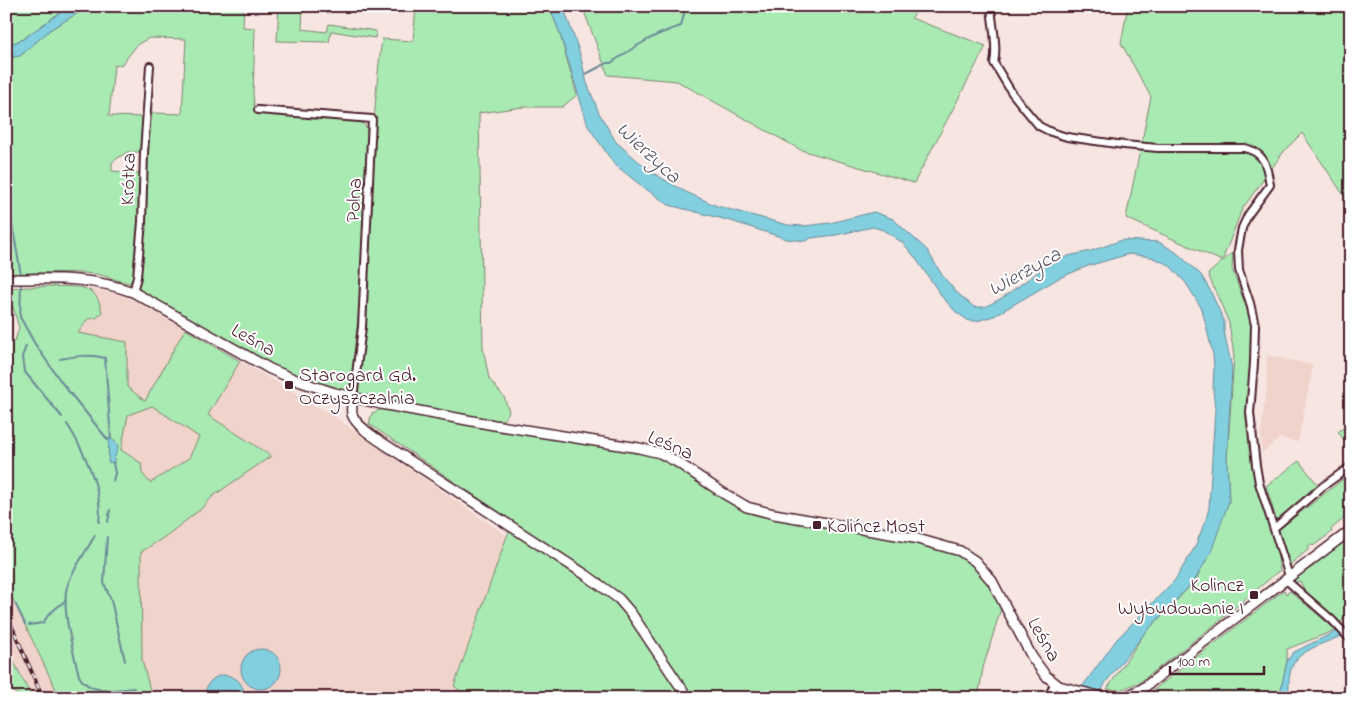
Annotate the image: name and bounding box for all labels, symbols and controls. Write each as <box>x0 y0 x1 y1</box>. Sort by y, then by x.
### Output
water label: Wierzyca <box>609 116 687 192</box>
street label: Krótka <box>114 152 145 206</box>
street label: Polna <box>340 177 371 223</box>
water label: Wierzyca <box>983 240 1067 305</box>
street label: Leśna <box>225 317 280 365</box>
place label: Starogard Gd. Oczyszczalnia <box>299 362 416 414</box>
marker: Starogard Gd. Oczyszczalnia <box>283 379 295 391</box>
street label: Leśna <box>643 424 697 469</box>
place label: Kolińcz Most <box>827 513 925 542</box>
marker: Kolińcz Most <box>811 519 823 531</box>
place label: Kolincz Wybudowanie I <box>1118 572 1245 624</box>
marker: Kolincz Wybudowanie I <box>1248 589 1260 601</box>
street label: Leśna <box>1018 613 1067 668</box>
scale bar <box>1170 644 1263 676</box>
text: 100 m <box>1177 651 1210 673</box>

